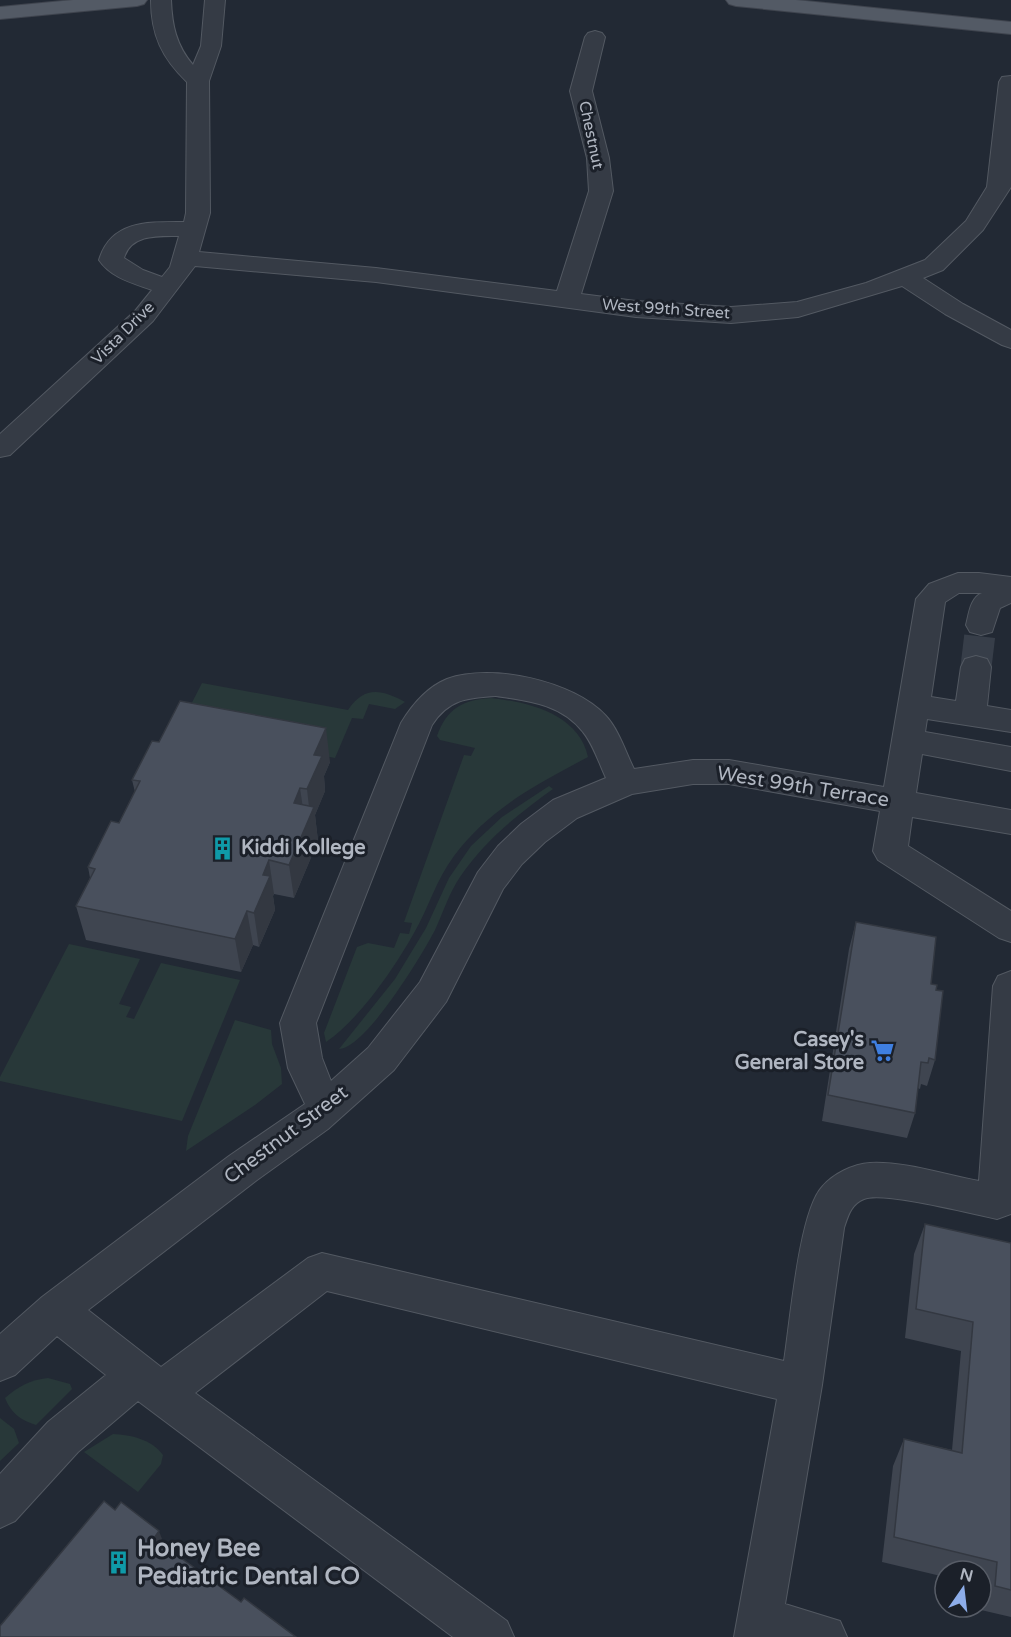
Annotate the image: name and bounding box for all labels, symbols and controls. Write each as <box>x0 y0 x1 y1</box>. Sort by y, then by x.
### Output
street label: Chestnut <box>574 99 608 171</box>
street label: West 99th Street <box>601 295 731 323</box>
street label: Vista Drive <box>87 297 159 369</box>
street label: West 99th Terrace <box>715 762 891 812</box>
building icon: Kiddi Kollege <box>210 835 236 861</box>
place label: Kiddi Kollege <box>241 836 366 860</box>
place label: Casey's General Store <box>735 1028 864 1075</box>
supermarket icon: Casey's General Store <box>869 1038 895 1064</box>
street label: Chestnut Street <box>219 1080 353 1189</box>
place label: Honey Bee Pediatric Dental CO <box>137 1534 360 1591</box>
building icon: Honey Bee Pediatric Dental CO <box>106 1549 132 1575</box>
north arrow <box>933 1559 993 1619</box>
text: N <box>958 1564 975 1587</box>

